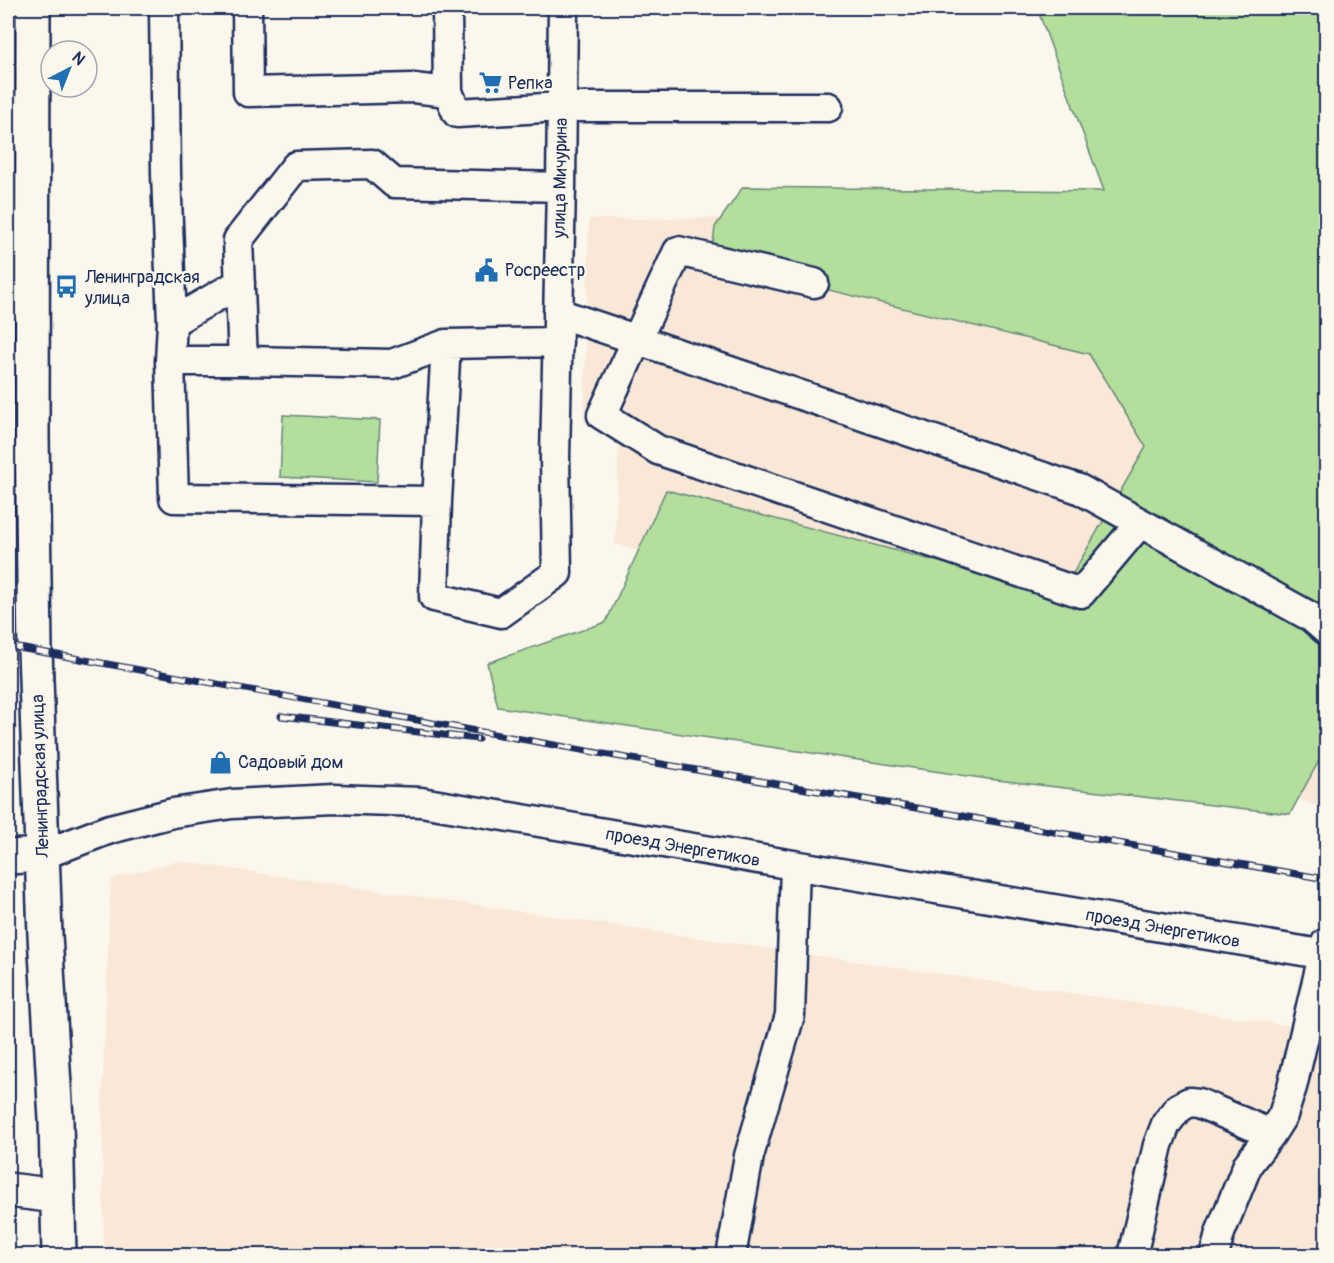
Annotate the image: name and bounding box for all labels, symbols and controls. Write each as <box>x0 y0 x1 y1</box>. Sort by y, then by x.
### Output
north arrow <box>39 39 99 99</box>
text: N <box>68 48 89 70</box>
supermarket icon: Репка <box>477 70 503 96</box>
place label: Репка <box>508 72 553 95</box>
street label: улица Мичурина <box>548 118 573 239</box>
public building icon: Росреестр <box>474 257 500 283</box>
place label: Росреестр <box>505 259 585 282</box>
place label: Ленинградская улица <box>84 266 200 310</box>
bus stop icon: Ленинградская улица <box>54 274 80 300</box>
street label: Ленинградская улица <box>26 694 55 859</box>
shop icon: Садовый дом <box>207 749 233 775</box>
place label: Садовый дом <box>238 751 343 774</box>
street label: проезд Энергетиков <box>604 823 762 872</box>
street label: проезд Энергетиков <box>1084 904 1242 953</box>

